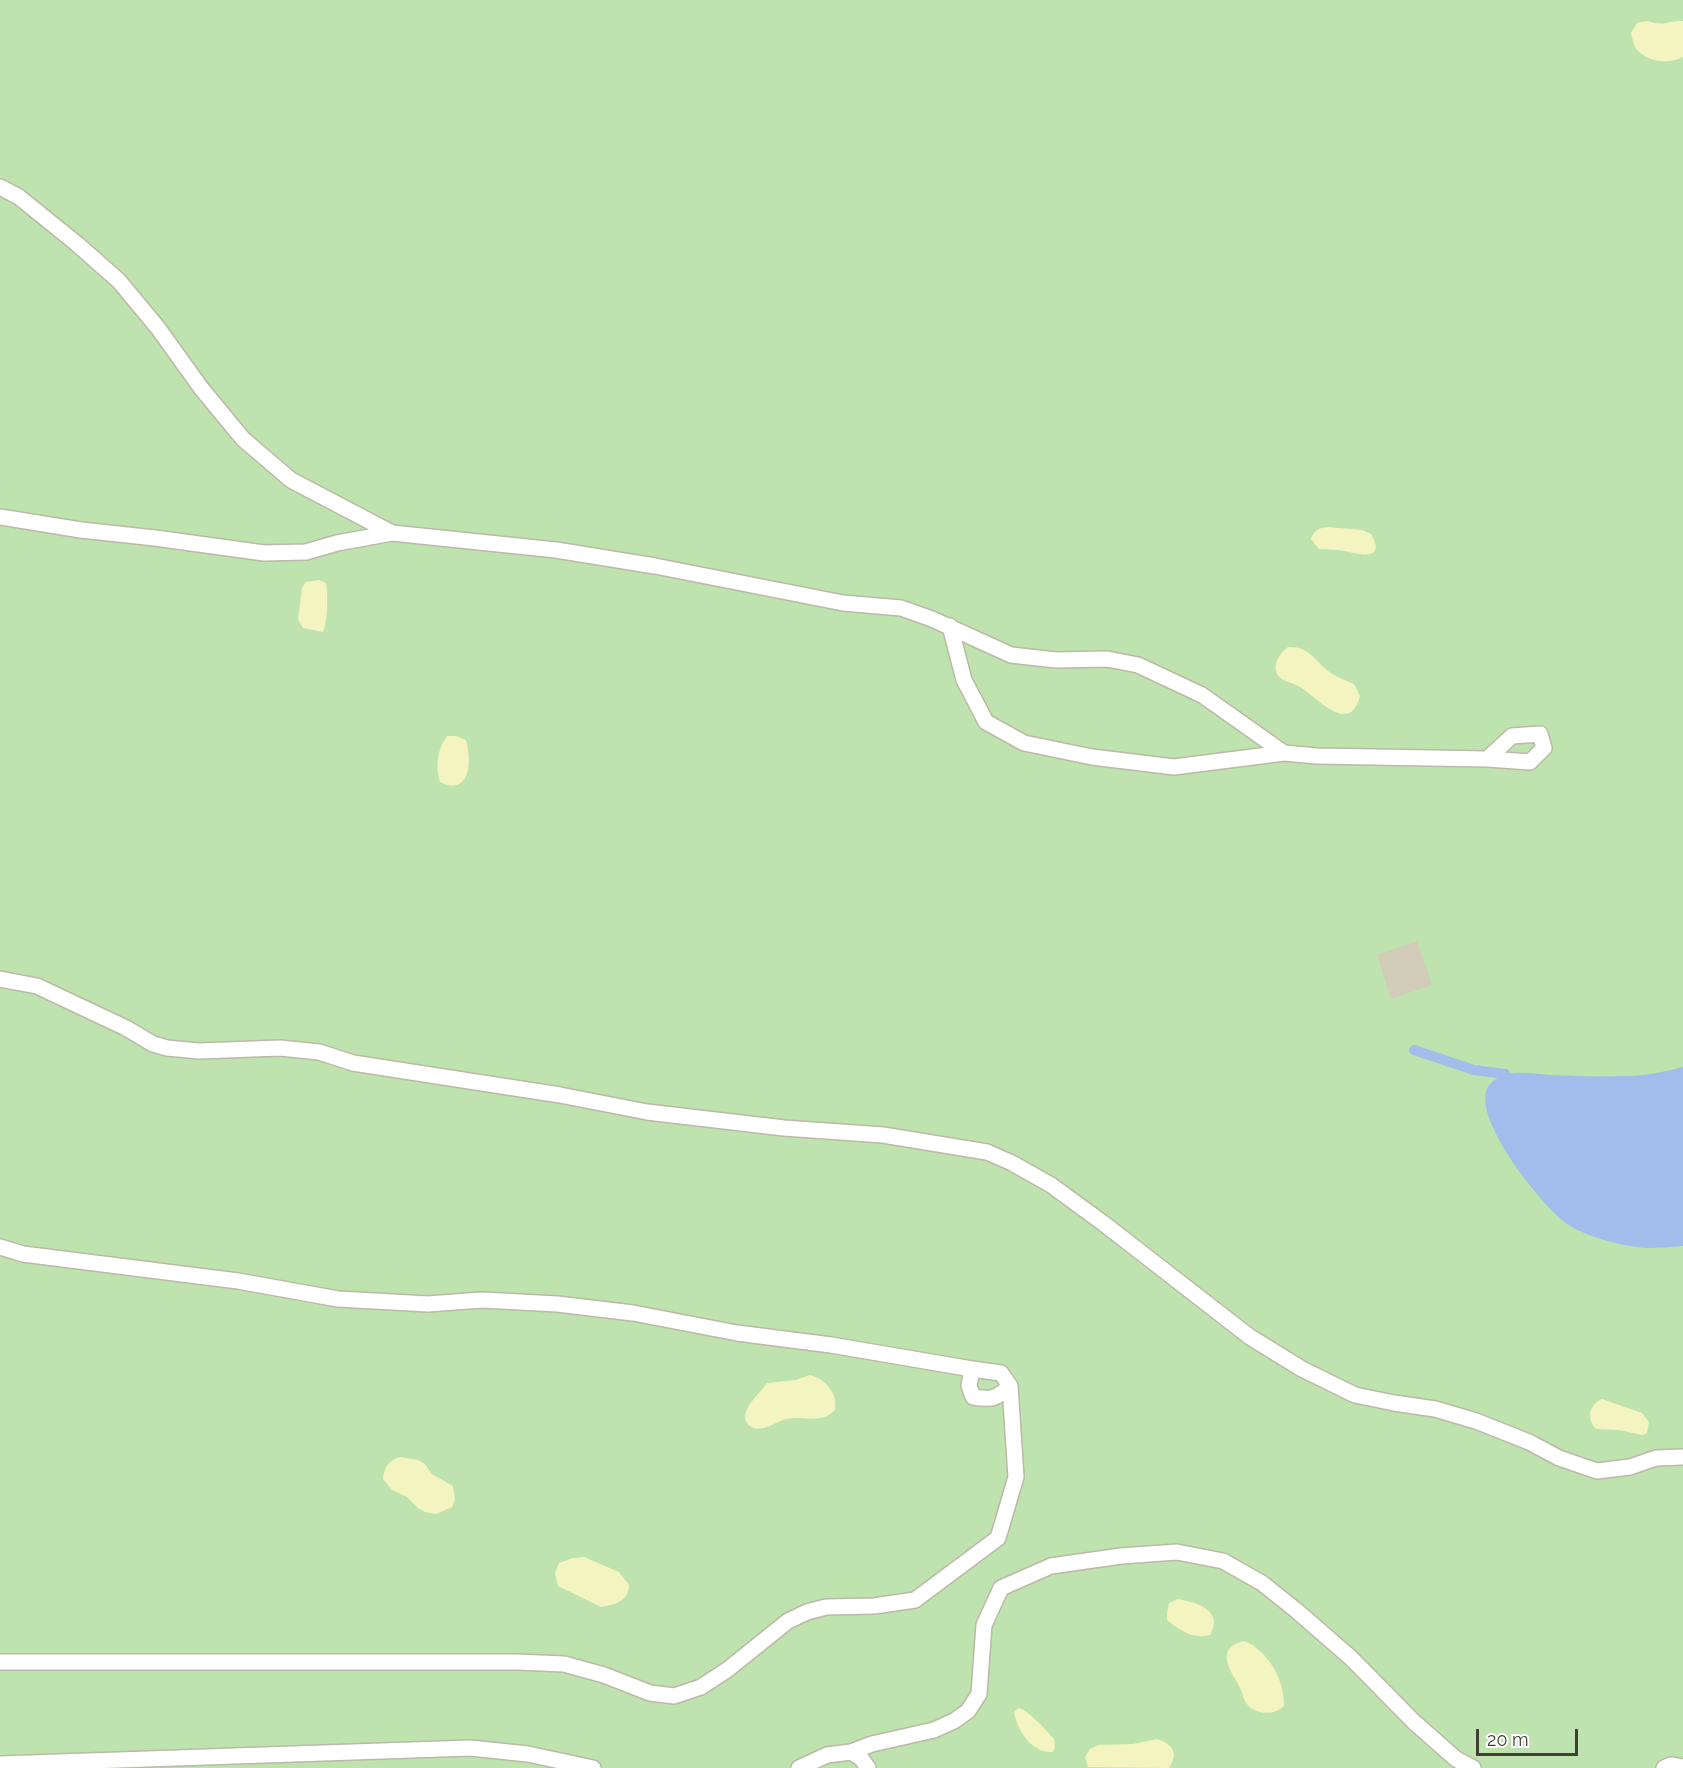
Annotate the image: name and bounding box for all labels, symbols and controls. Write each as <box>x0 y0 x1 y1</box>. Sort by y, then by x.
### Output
scale bar <box>1479 1717 1581 1755</box>
text: 20 m <box>1487 1729 1529 1750</box>

